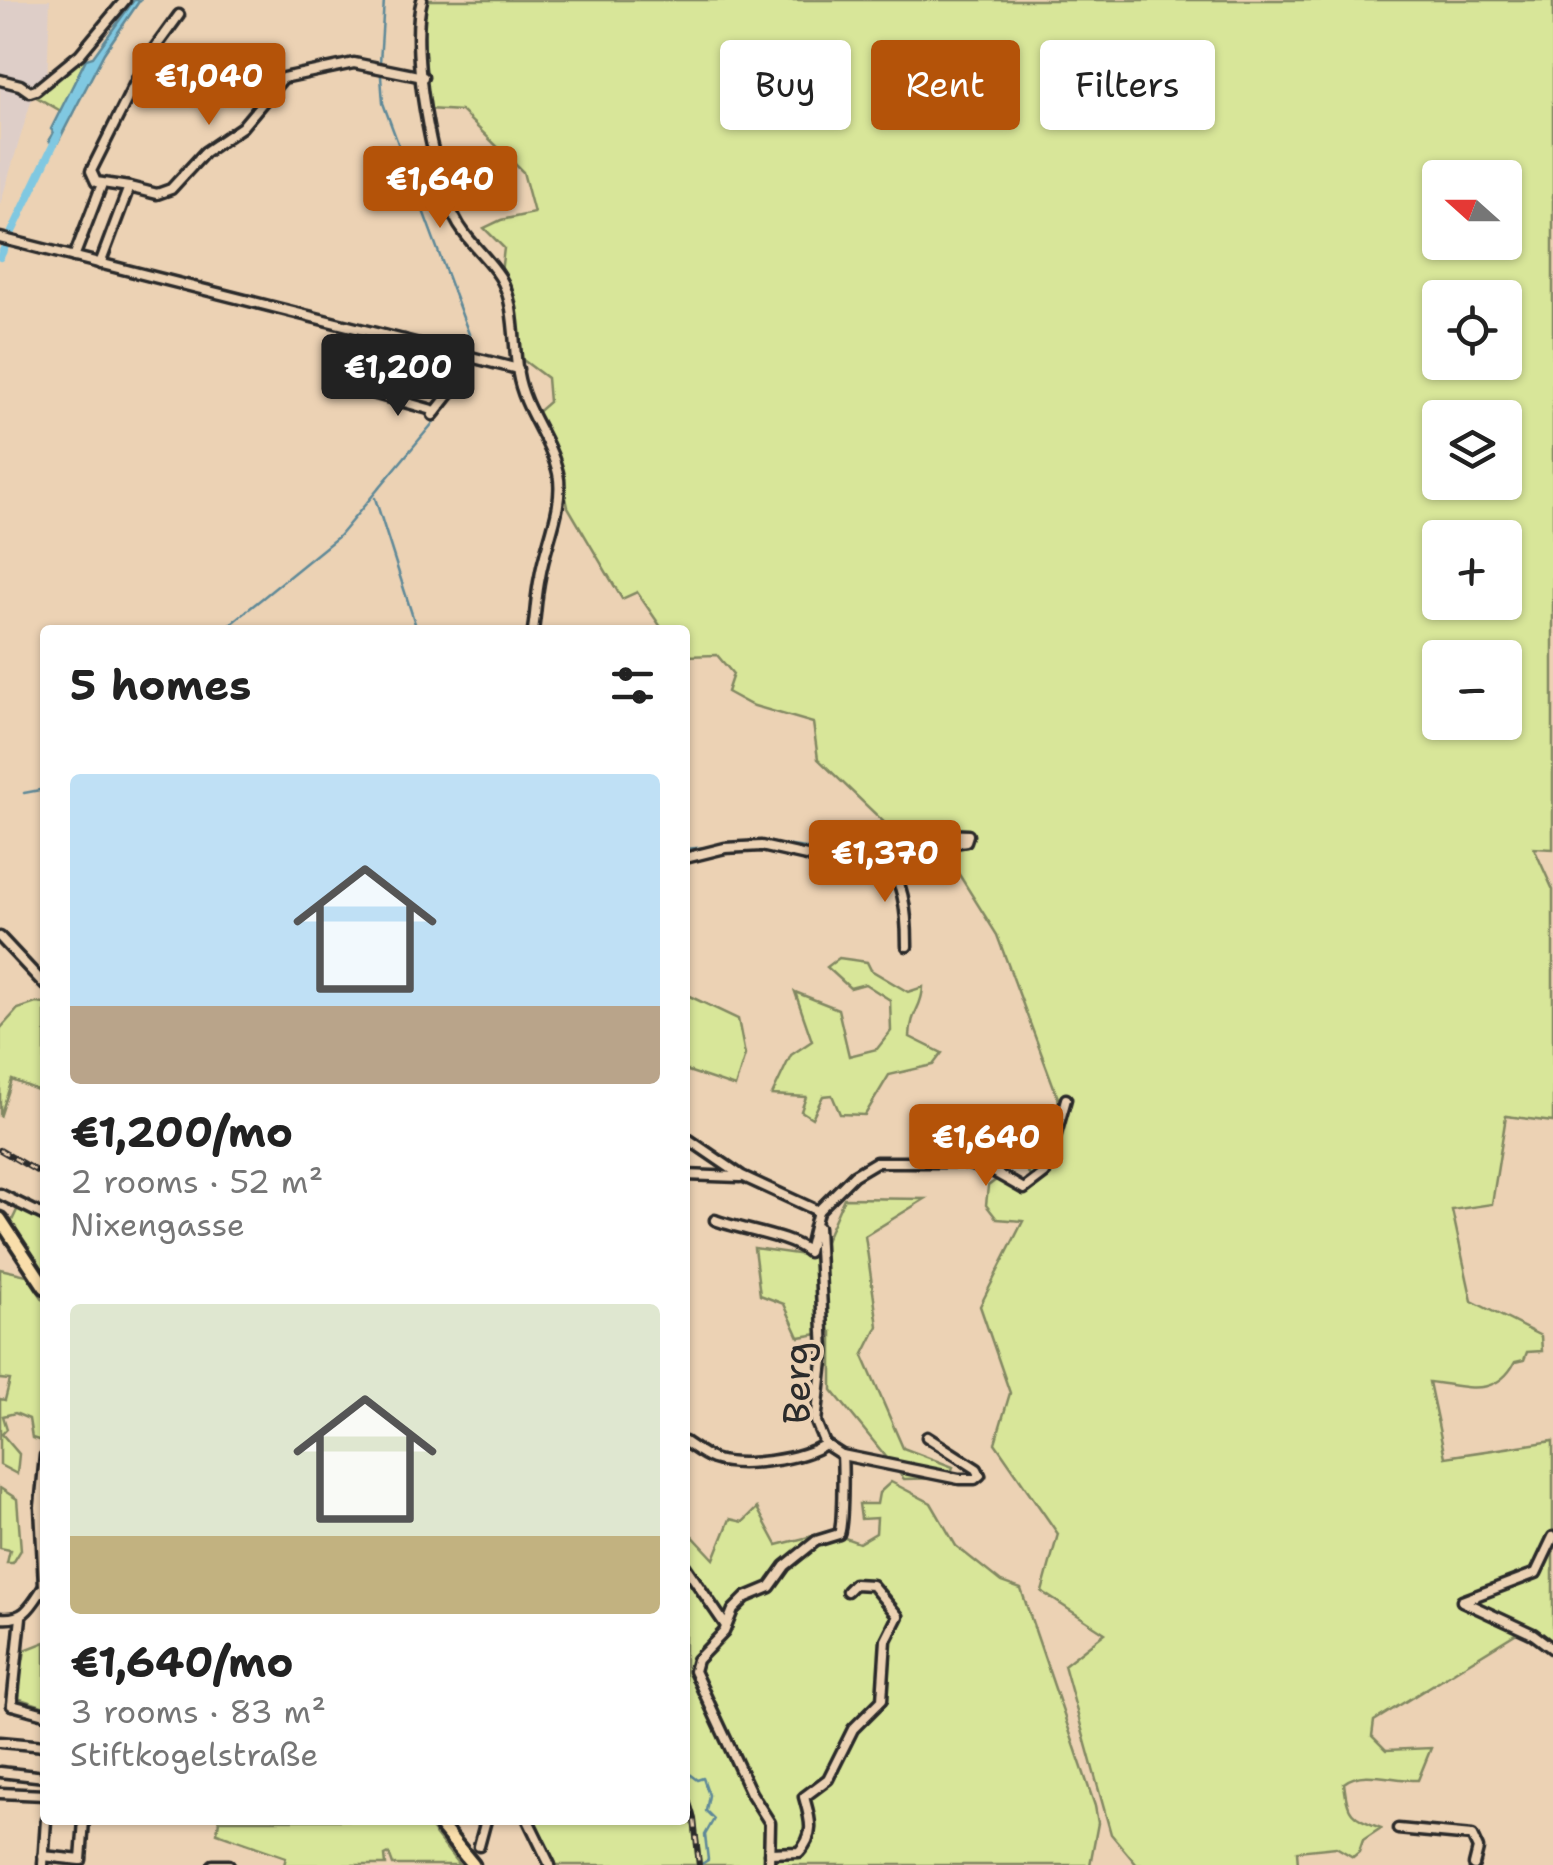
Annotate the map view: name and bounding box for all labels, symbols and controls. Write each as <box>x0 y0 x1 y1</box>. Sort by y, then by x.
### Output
chip: Buy <box>720 40 851 130</box>
chip: Rent <box>871 40 1020 130</box>
chip: Filters <box>1040 40 1215 130</box>
pin: €1,040 <box>128 43 290 128</box>
text: €1,040 <box>154 54 264 97</box>
pin: €1,640 <box>359 146 521 231</box>
text: €1,640 <box>385 157 495 200</box>
north arrow <box>1422 160 1522 260</box>
map controls <box>1422 160 1522 740</box>
button: locate <box>1422 280 1522 380</box>
pin: €1,200 <box>317 334 479 419</box>
text: €1,200 <box>343 345 453 388</box>
button: layers <box>1422 400 1522 500</box>
button: + <box>1422 520 1522 620</box>
button: − <box>1422 640 1522 740</box>
text: 5 homes <box>70 657 251 713</box>
icon: filters <box>605 658 660 713</box>
pin: €1,370 <box>804 820 966 905</box>
text: €1,370 <box>831 831 939 874</box>
icon: home <box>275 839 455 1019</box>
text: €1,200/mo <box>70 1104 293 1160</box>
pin: €1,640 <box>905 1104 1067 1189</box>
text: €1,640 <box>931 1115 1041 1158</box>
text: 2 rooms · 52 m² <box>70 1160 323 1203</box>
text: Nixengasse <box>70 1203 245 1246</box>
street label: Berg <box>771 1342 822 1424</box>
icon: home <box>275 1369 455 1549</box>
text: €1,640/mo <box>70 1634 294 1690</box>
text: 3 rooms · 83 m² <box>70 1690 326 1733</box>
text: Stiftkogelstraße <box>70 1733 318 1776</box>

